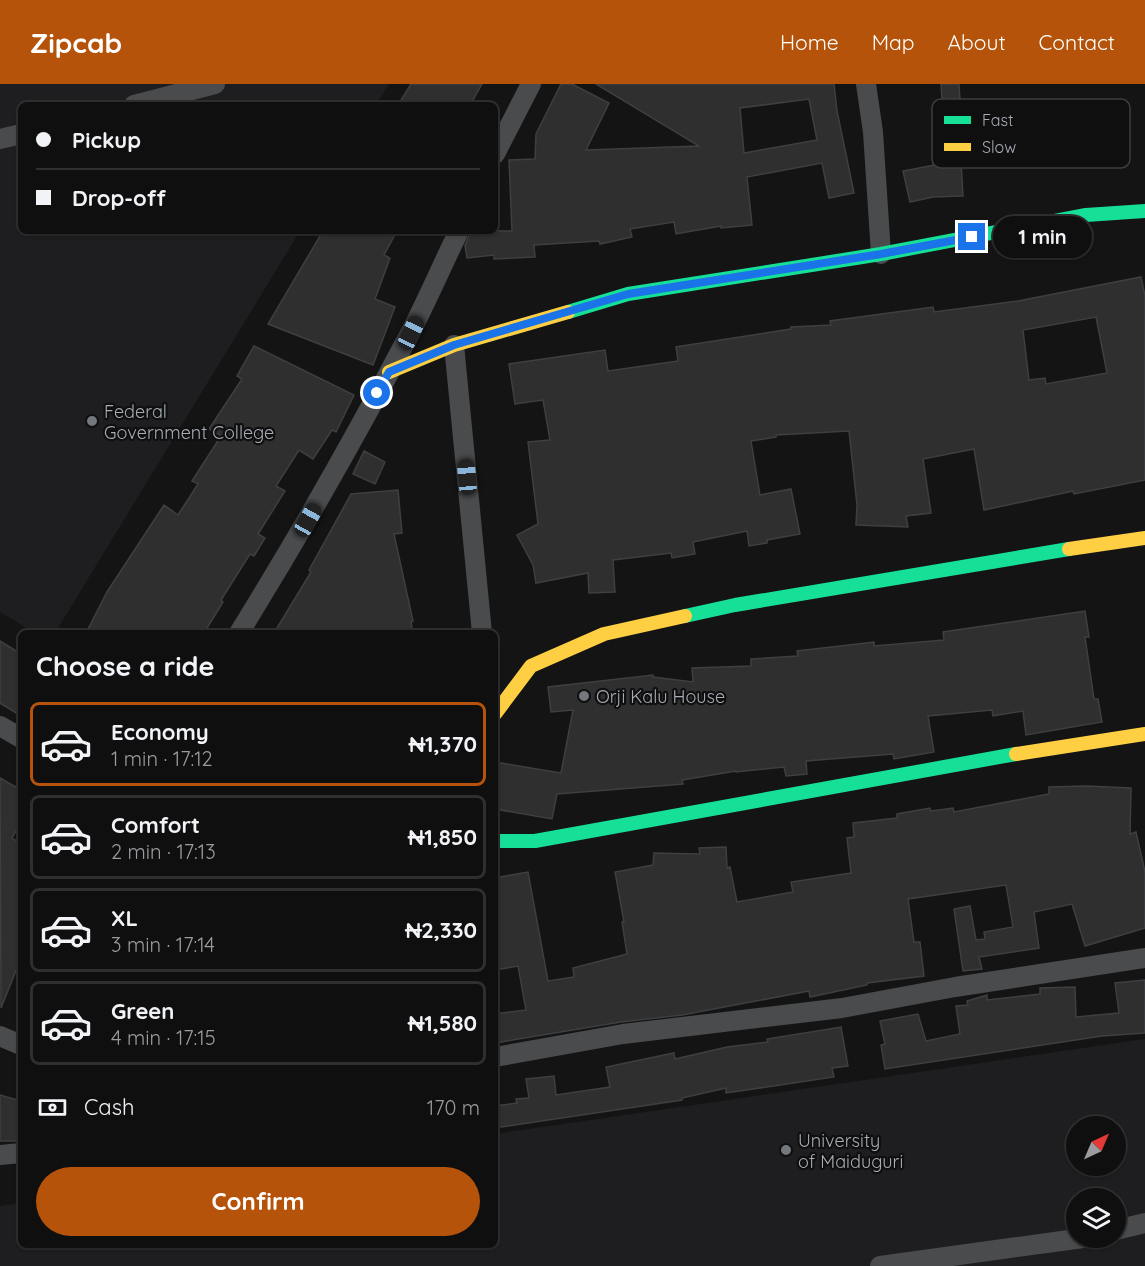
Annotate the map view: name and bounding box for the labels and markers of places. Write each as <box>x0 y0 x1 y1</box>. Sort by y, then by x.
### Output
place label: Federal Government College <box>104 400 274 444</box>
marker: Federal Government College <box>85 414 99 428</box>
place label: Orji Kalu House <box>596 685 725 708</box>
marker: Orji Kalu House <box>577 689 591 703</box>
place label: University of Maiduguri <box>798 1129 903 1173</box>
marker: University of Maiduguri <box>779 1143 793 1157</box>

